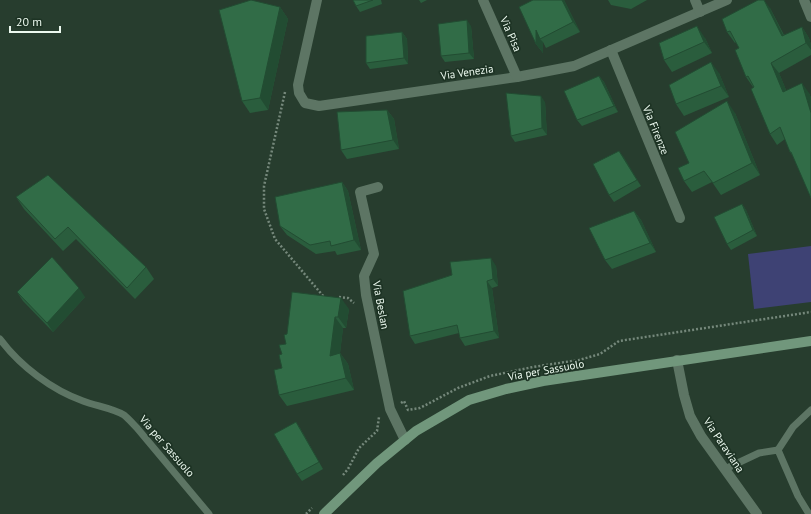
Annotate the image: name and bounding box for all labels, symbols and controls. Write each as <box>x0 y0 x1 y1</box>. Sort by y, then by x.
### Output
scale bar <box>10 8 60 34</box>
street label: Via Pisa <box>497 13 525 54</box>
text: 20 m <box>16 14 42 29</box>
street label: Via Venezia <box>439 61 494 83</box>
street label: Via Firenze <box>639 102 672 157</box>
street label: Via Beslan <box>369 279 393 330</box>
street label: Via per Sassuolo <box>506 356 585 384</box>
street label: Via per Sassuolo <box>136 411 198 480</box>
street label: Via Paraviana <box>700 414 747 475</box>

